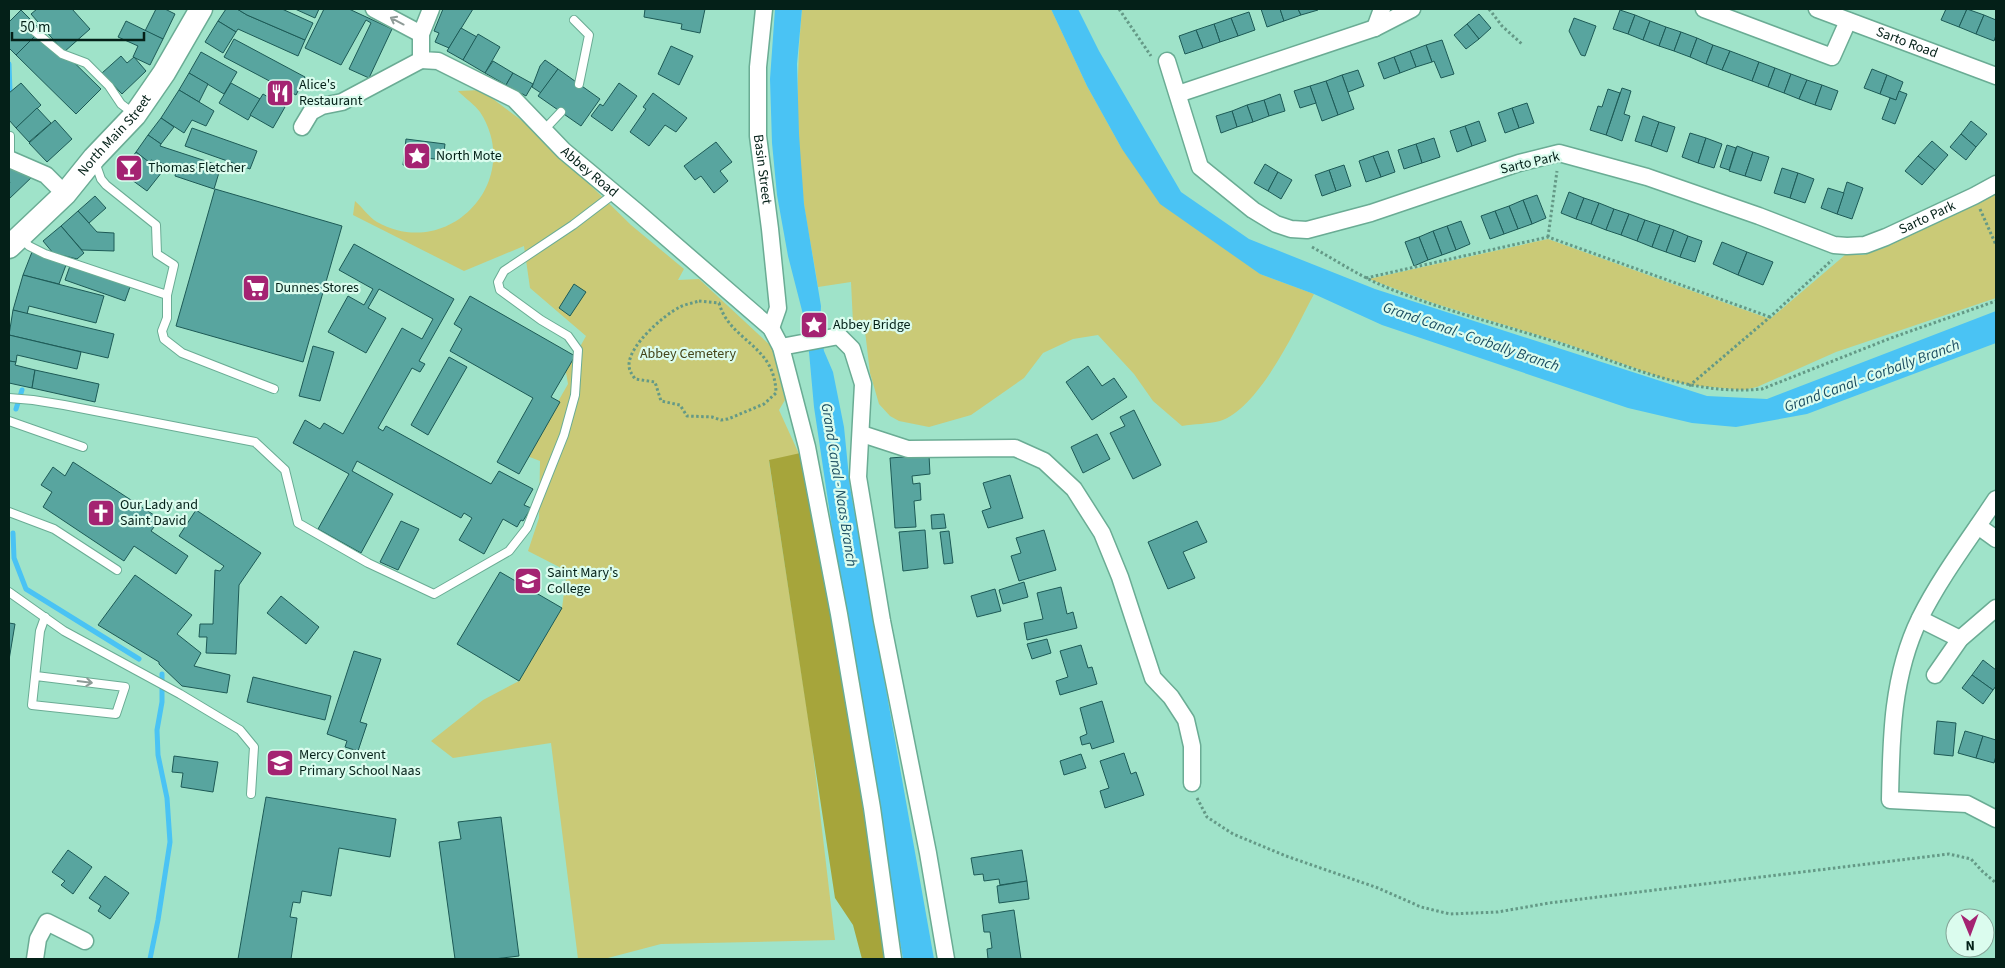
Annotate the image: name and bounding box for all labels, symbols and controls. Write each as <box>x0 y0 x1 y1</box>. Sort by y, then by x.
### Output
scale bar <box>12 10 145 42</box>
one-way arrow <box>390 16 405 26</box>
text: 50 m <box>20 17 50 38</box>
street label: Sarto Road <box>1873 22 1941 63</box>
place label: Alice's Restaurant <box>299 75 363 111</box>
restaurant icon: Alice's Restaurant <box>265 78 295 108</box>
street label: North Main Street <box>73 90 156 180</box>
street label: Basin Street <box>748 133 777 206</box>
place icon: North Mote <box>402 141 432 171</box>
street label: Abbey Road <box>556 142 622 202</box>
place label: North Mote <box>436 146 502 166</box>
street label: Sarto Park <box>1498 146 1562 180</box>
bar icon: Thomas Fletcher <box>114 153 144 183</box>
place label: Thomas Fletcher <box>148 158 246 178</box>
street label: Sarto Park <box>1896 196 1959 240</box>
supermarket icon: Dunnes Stores <box>241 273 271 303</box>
place label: Dunnes Stores <box>275 278 359 298</box>
water label: Grand Canal - Corbally Branch <box>1380 297 1562 377</box>
place icon: Abbey Bridge <box>799 310 829 340</box>
place label: Abbey Bridge <box>833 315 911 335</box>
water label: Grand Canal - Corbally Branch <box>1781 334 1963 418</box>
park label: Abbey Cemetery <box>640 344 736 364</box>
water label: Grand Canal - Naas Branch <box>816 402 862 568</box>
place label: Our Lady and Saint David <box>120 495 198 531</box>
church icon: Our Lady and Saint David <box>86 498 116 528</box>
place label: Saint Mary's College <box>547 563 618 599</box>
school or university icon: Saint Mary's College <box>513 566 543 596</box>
one-way arrow <box>76 677 92 687</box>
place label: Mercy Convent Primary School Naas <box>299 745 421 781</box>
school or university icon: Mercy Convent Primary School Naas <box>265 748 295 778</box>
north arrow <box>1945 908 1995 958</box>
text: N <box>1965 935 1975 955</box>

